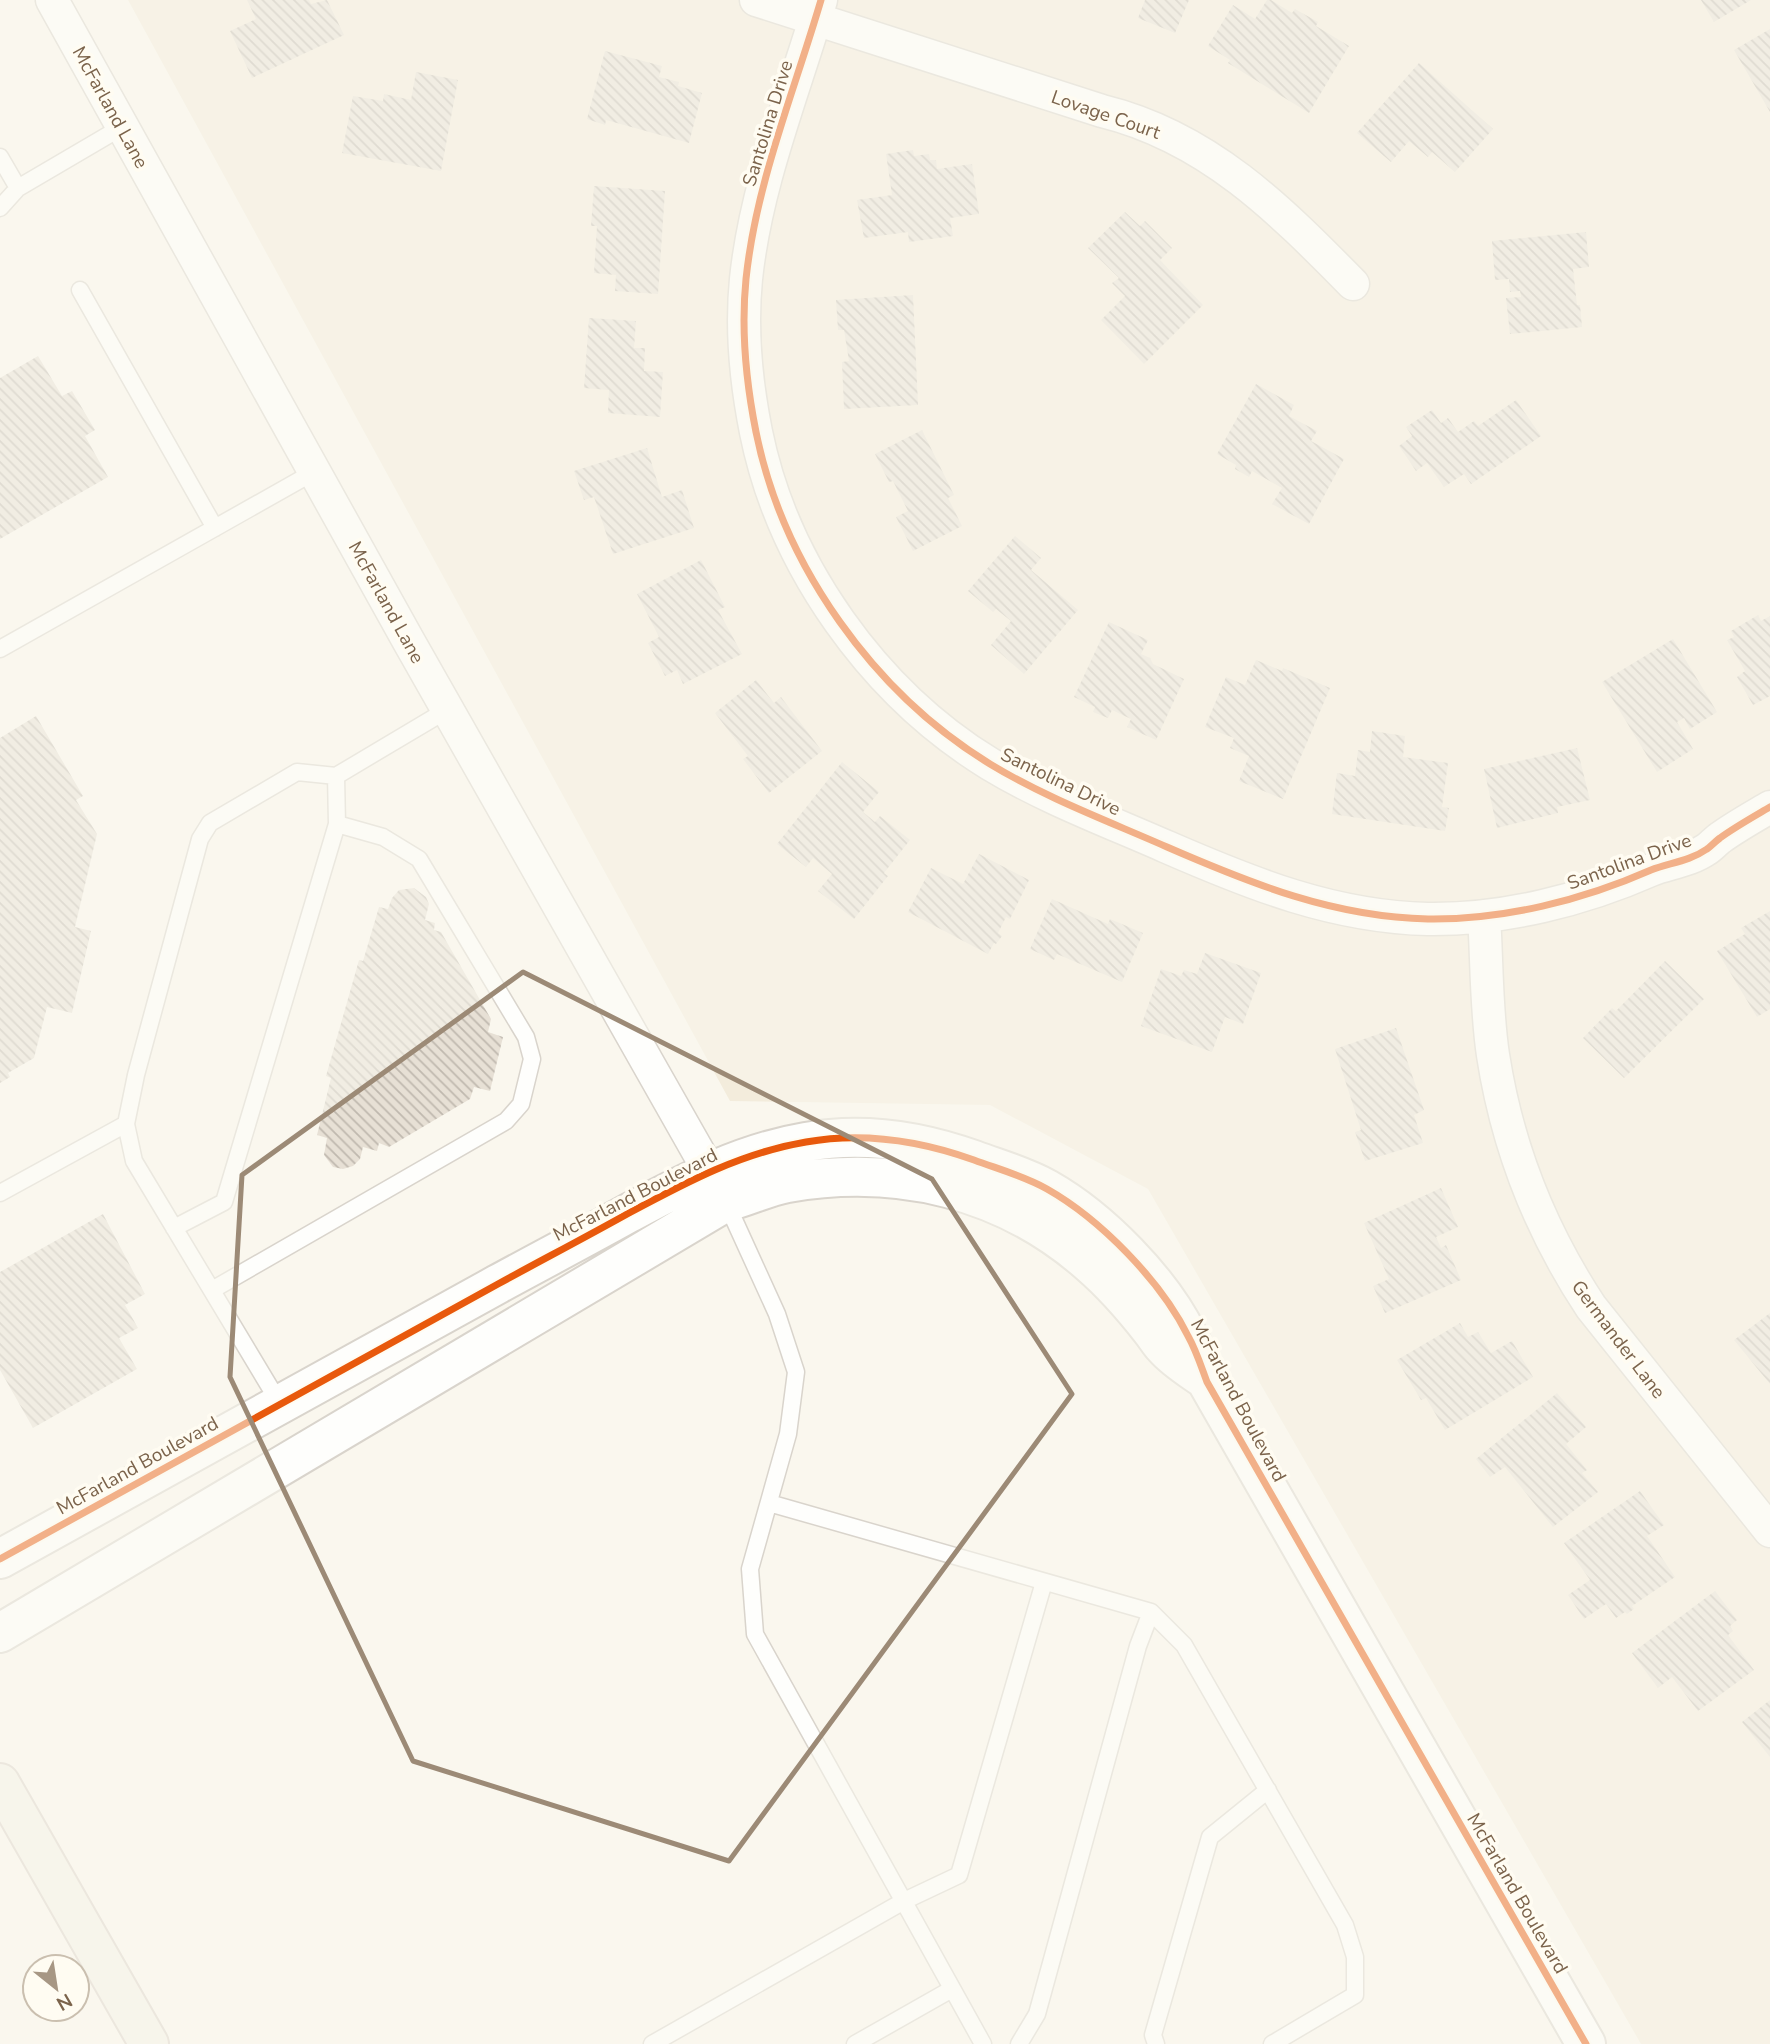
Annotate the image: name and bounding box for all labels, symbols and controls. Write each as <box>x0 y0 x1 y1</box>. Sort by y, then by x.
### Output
street label: McFarland Lane <box>66 42 154 173</box>
street label: Santolina Drive <box>736 57 799 189</box>
street label: Lovage Court <box>1048 84 1164 146</box>
street label: McFarland Lane <box>342 537 430 668</box>
street label: Santolina Drive <box>996 742 1125 822</box>
street label: Santolina Drive <box>1564 827 1695 896</box>
street label: McFarland Boulevard <box>549 1142 722 1248</box>
street label: Germander Lane <box>1565 1275 1671 1404</box>
street label: McFarland Boulevard <box>1184 1314 1292 1487</box>
street label: McFarland Boulevard <box>52 1411 223 1521</box>
street label: McFarland Boulevard <box>1461 1808 1574 1979</box>
north arrow <box>21 1953 91 2023</box>
text: N <box>51 1987 77 2017</box>

